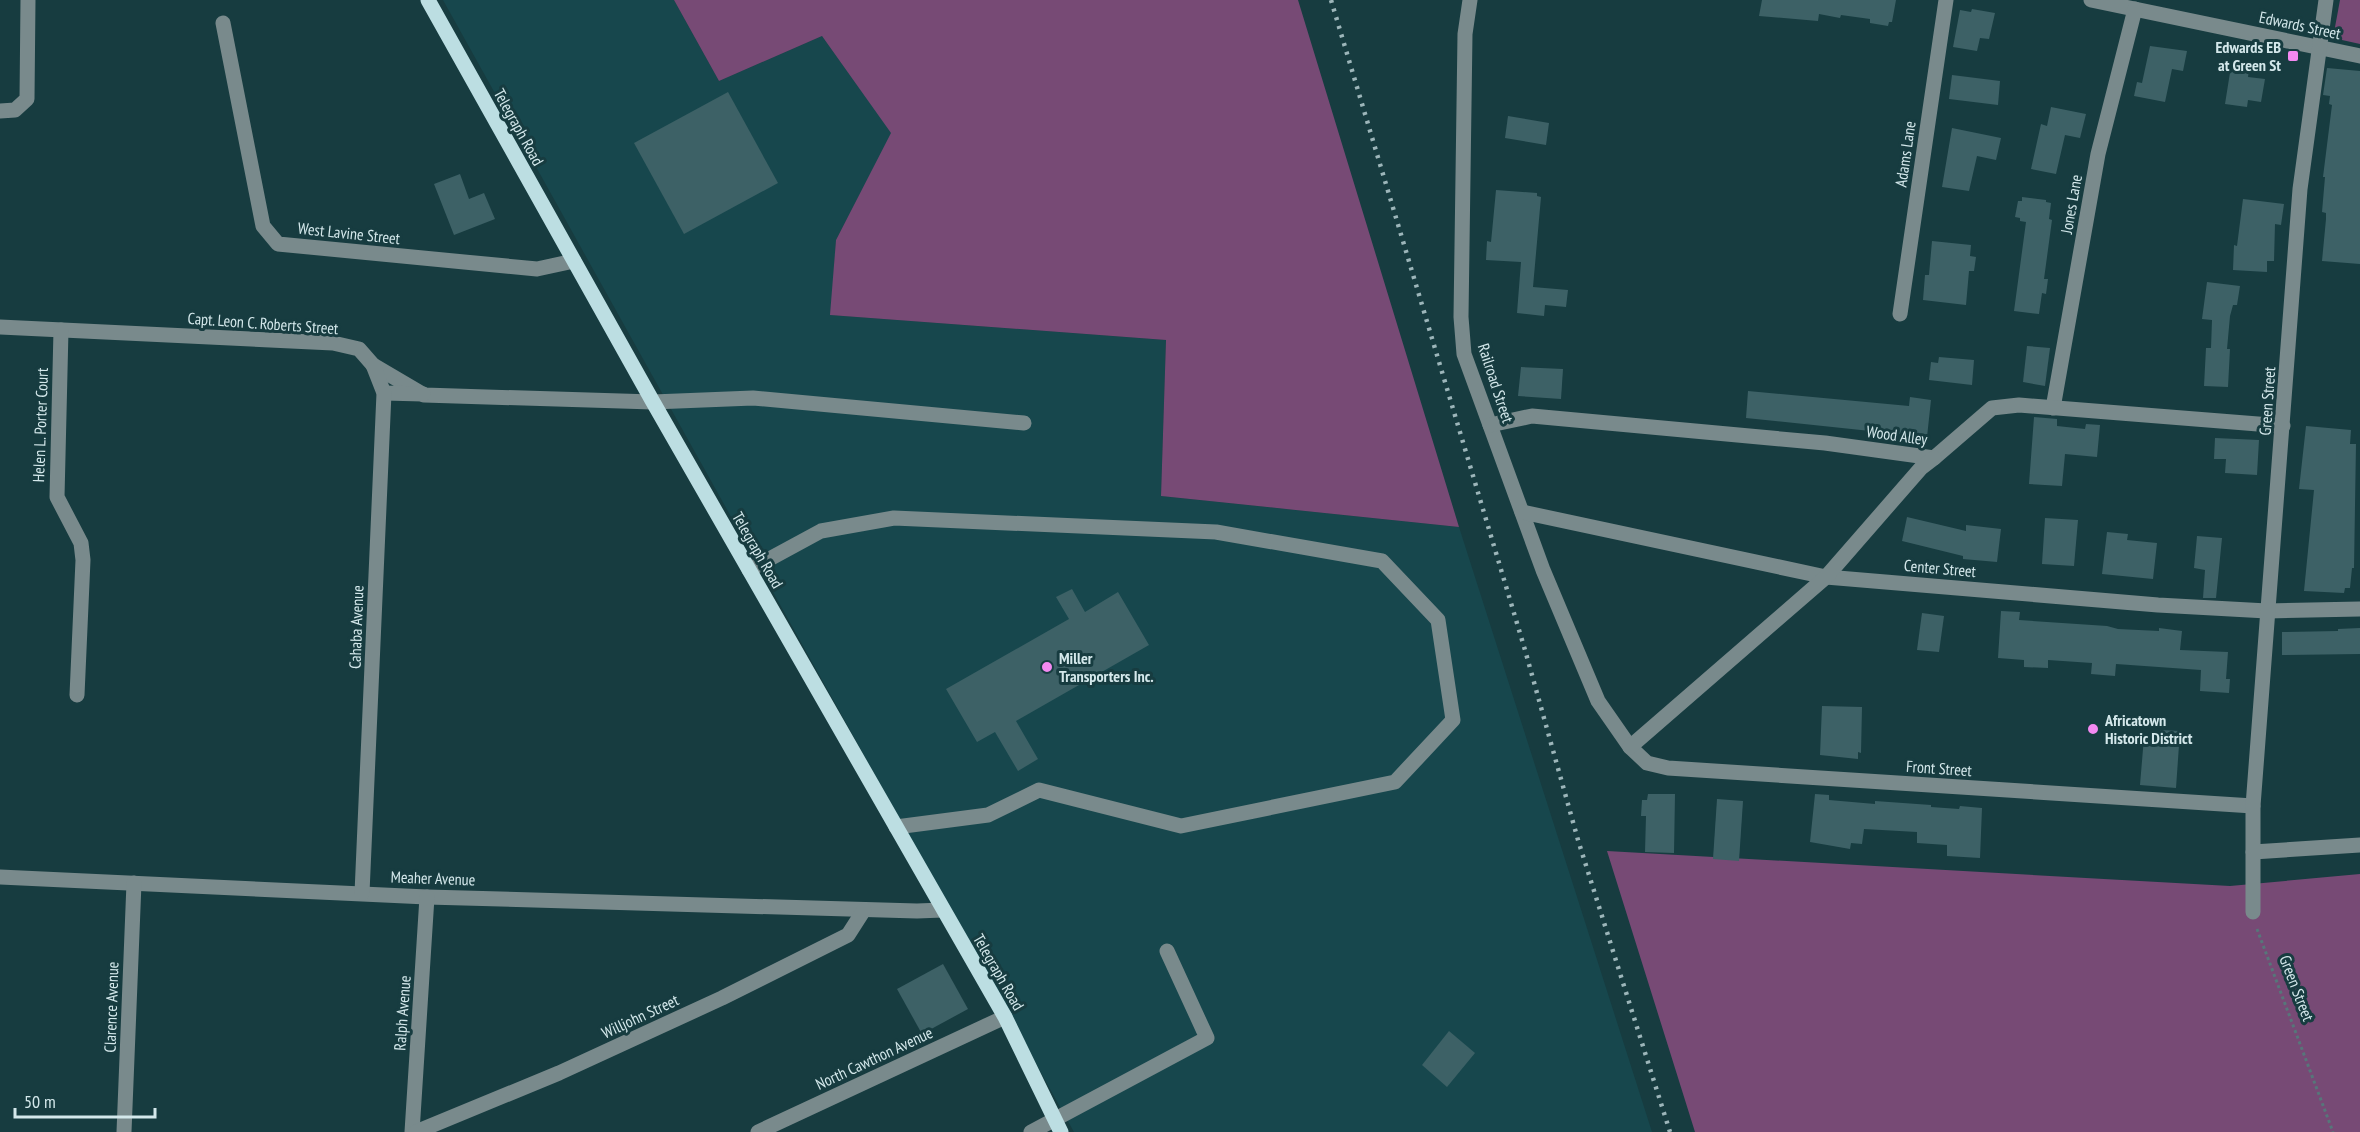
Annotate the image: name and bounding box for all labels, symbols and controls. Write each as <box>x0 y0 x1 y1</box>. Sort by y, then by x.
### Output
street label: Edwards Street <box>2257 7 2343 44</box>
place label: Edwards EB at Green St <box>2215 37 2281 75</box>
marker: Edwards EB at Green St <box>2286 49 2300 63</box>
street label: Telegraph Road <box>490 85 548 169</box>
street label: Adams Lane <box>1890 120 1920 188</box>
street label: Jones Lane <box>2056 173 2086 236</box>
street label: West Lavine Street <box>297 218 402 248</box>
street label: Capt. Leon C. Roberts Street <box>187 308 340 338</box>
street label: Railroad Street <box>1474 341 1518 426</box>
street label: Green Street <box>2255 365 2279 436</box>
street label: Helen L. Porter Court <box>28 367 52 483</box>
street label: Wood Alley <box>1865 421 1929 449</box>
street label: Telegraph Road <box>728 508 788 592</box>
street label: Center Street <box>1903 555 1977 581</box>
street label: Cahaba Avenue <box>345 585 367 669</box>
place label: Miller Transporters Inc. <box>1059 648 1154 686</box>
marker: Miller Transporters Inc. <box>1040 660 1054 674</box>
place label: Africatown Historic District <box>2104 710 2193 748</box>
marker: Africatown Historic District <box>2086 722 2100 736</box>
street label: Front Street <box>1905 756 1973 780</box>
street label: Meaher Avenue <box>390 867 476 889</box>
street label: Telegraph Road <box>969 930 1029 1014</box>
street label: Green Street <box>2275 952 2319 1024</box>
street label: Clarence Avenue <box>99 961 123 1053</box>
street label: Ralph Avenue <box>389 975 415 1051</box>
street label: Willjohn Street <box>598 989 682 1043</box>
street label: North Cawthon Avenue <box>812 1022 936 1094</box>
scale bar <box>15 1081 154 1119</box>
text: 50 m <box>24 1090 56 1113</box>

